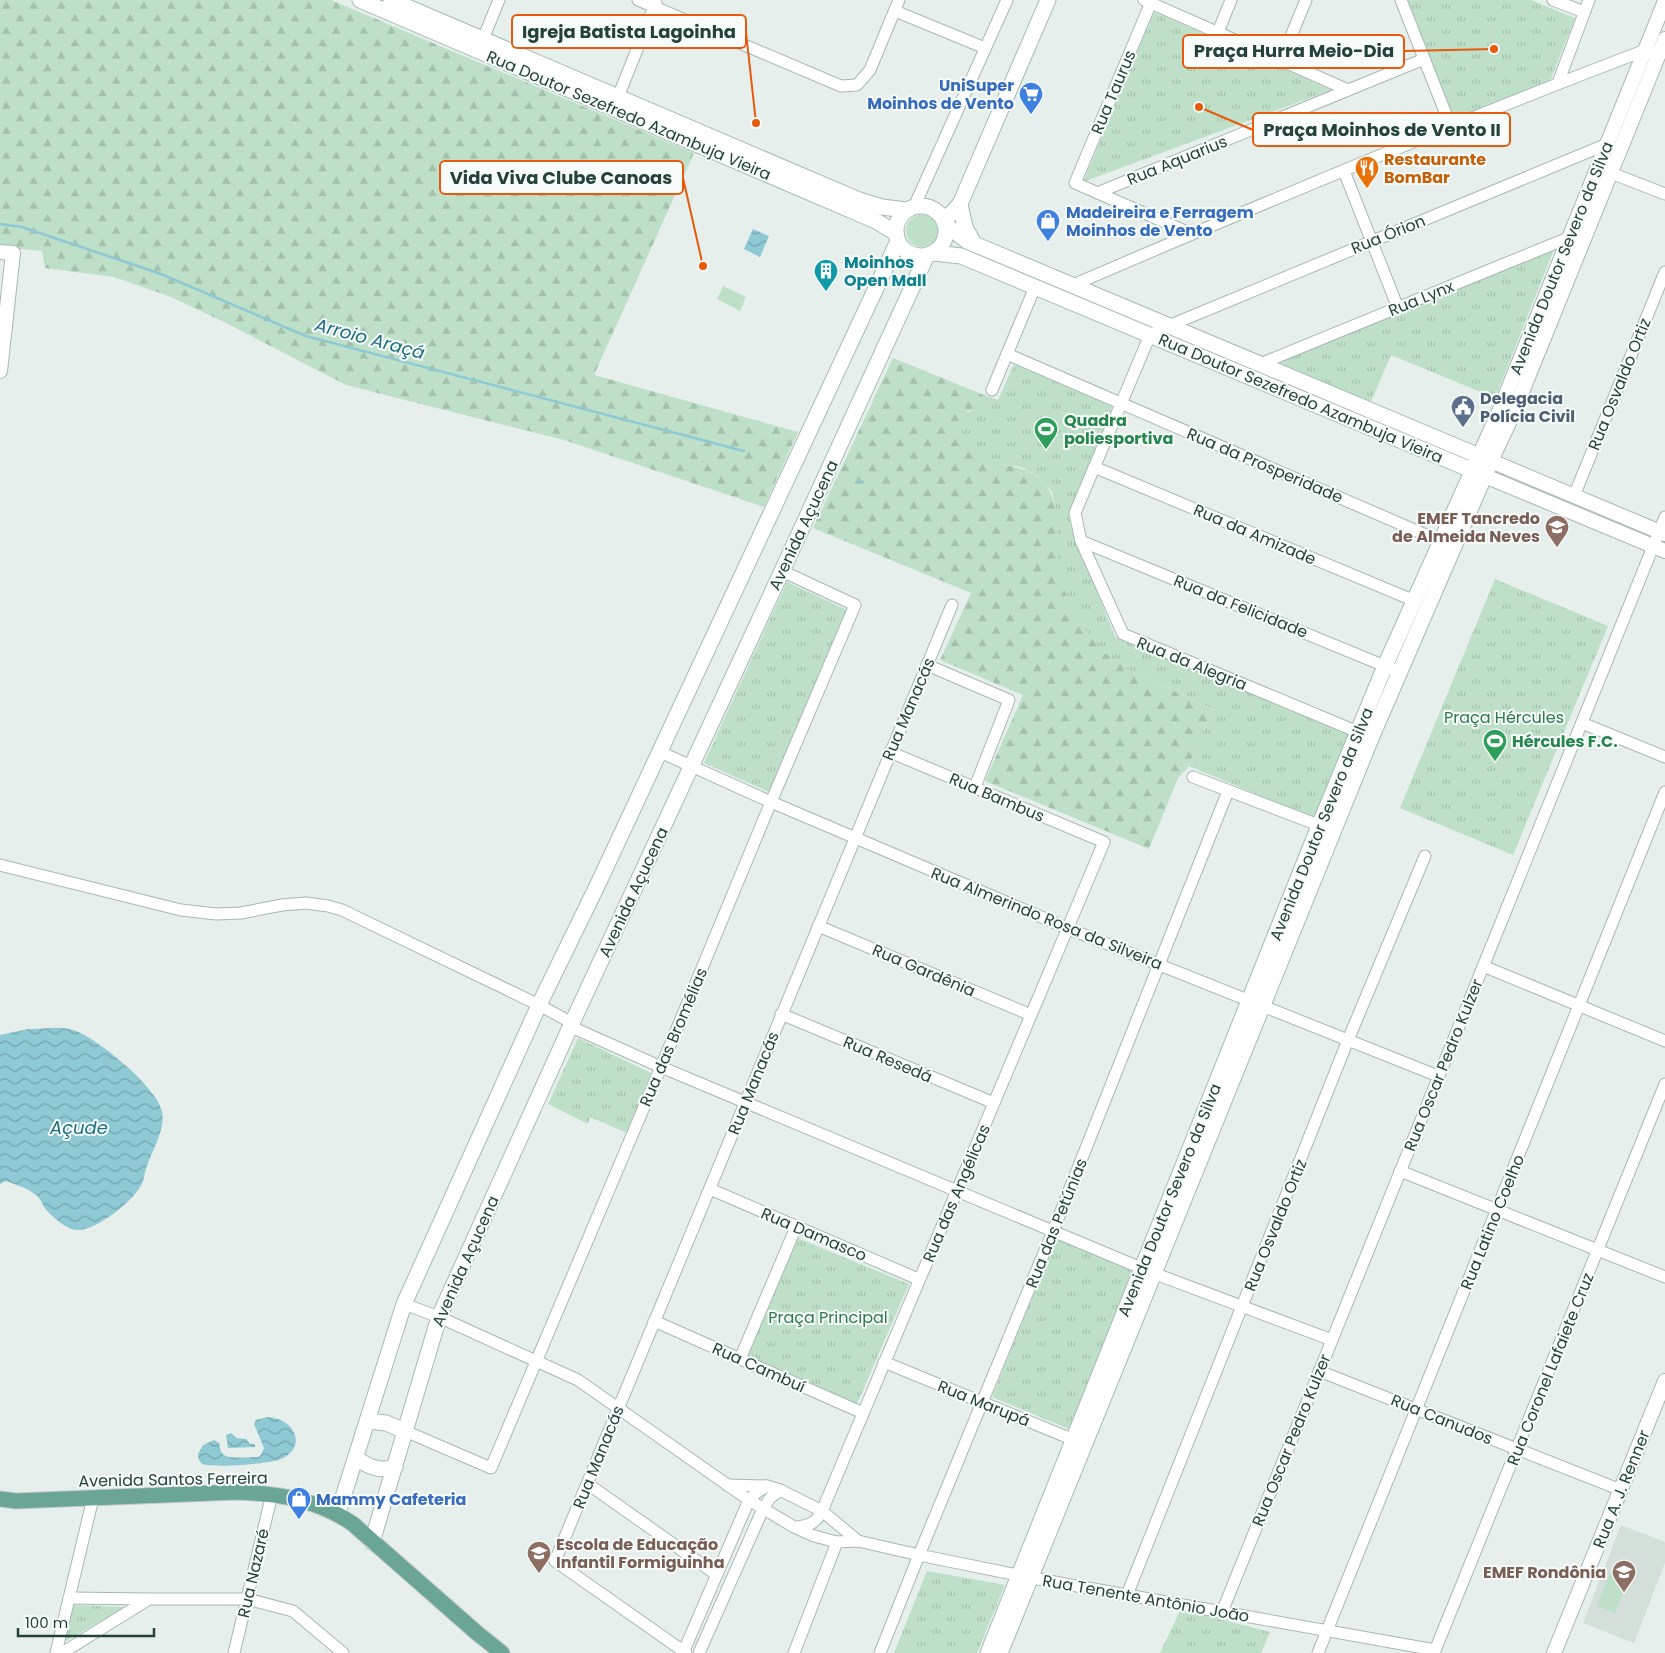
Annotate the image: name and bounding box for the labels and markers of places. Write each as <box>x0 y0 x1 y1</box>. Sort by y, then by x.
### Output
callout: Igreja Batista Lagoinha <box>512 15 746 48</box>
callout: Praça Hurra Meio-Dia <box>1183 35 1404 68</box>
place label: UniSuper Moinhos de Vento <box>867 74 1014 115</box>
supermarket icon: UniSuper Moinhos de Vento <box>1018 81 1044 115</box>
callout: Praça Moinhos de Vento II <box>1253 113 1510 146</box>
place label: Restaurante BomBar <box>1384 148 1486 189</box>
restaurant icon: Restaurante BomBar <box>1354 155 1380 189</box>
callout: Vida Viva Clube Canoas <box>440 161 683 194</box>
place label: Madeireira e Ferragem Moinhos de Vento <box>1066 201 1254 242</box>
shop icon: Madeireira e Ferragem Moinhos de Vento <box>1035 208 1061 242</box>
place label: Moinhos Open Mall <box>844 251 926 292</box>
building icon: Moinhos Open Mall <box>813 258 839 292</box>
place label: Delegacia Polícia Civil <box>1480 387 1575 428</box>
public building icon: Delegacia Polícia Civil <box>1450 394 1476 428</box>
place label: Quadra poliesportiva <box>1064 409 1173 450</box>
sports icon: Quadra poliesportiva <box>1033 416 1059 450</box>
place label: EMEF Tancredo de Almeida Neves <box>1392 507 1540 548</box>
school or university icon: EMEF Tancredo de Almeida Neves <box>1544 514 1570 548</box>
sports icon: Hércules F.C. <box>1482 728 1508 762</box>
place label: Hércules F.C. <box>1512 730 1618 753</box>
shop icon: Mammy Cafeteria <box>286 1486 312 1520</box>
place label: Mammy Cafeteria <box>316 1488 466 1511</box>
place label: Escola de Educação Infantil Formiguinha <box>556 1533 725 1574</box>
school or university icon: Escola de Educação Infantil Formiguinha <box>526 1540 552 1574</box>
school or university icon: EMEF Rondônia <box>1611 1559 1637 1593</box>
place label: EMEF Rondônia <box>1483 1561 1606 1584</box>

